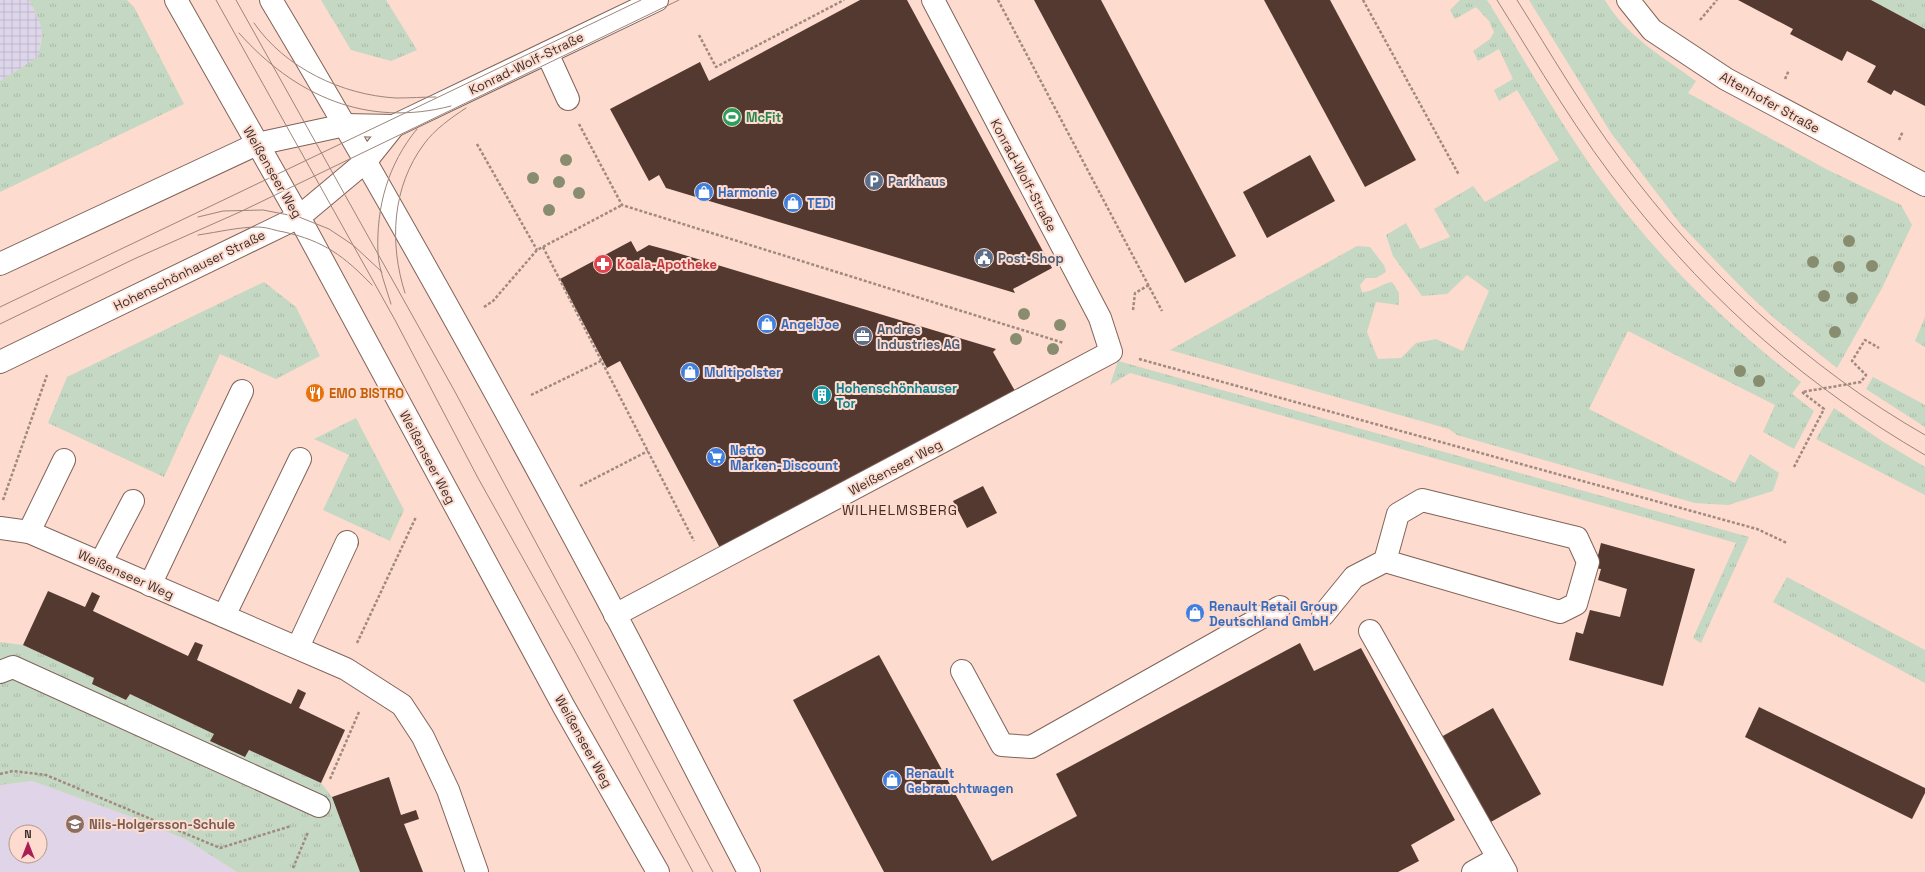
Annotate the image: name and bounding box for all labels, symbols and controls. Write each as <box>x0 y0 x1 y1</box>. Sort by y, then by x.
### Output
street label: Konrad-Wolf-Straße <box>466 28 586 99</box>
street label: Altenhofer Straße <box>1717 68 1823 137</box>
sports icon: McFit <box>721 106 743 128</box>
place label: McFit <box>746 109 781 126</box>
street label: Konrad-Wolf-Straße <box>987 116 1061 235</box>
street label: Weißenseer Weg <box>239 123 306 221</box>
parking icon: Parkhaus <box>863 170 885 192</box>
place label: Parkhaus <box>888 173 946 190</box>
shop icon: Harmonie <box>693 181 715 203</box>
place label: Harmonie <box>718 184 777 201</box>
shop icon: TEDi <box>782 192 804 214</box>
place label: TEDi <box>807 195 834 212</box>
street label: Hohenschönhauser Straße <box>111 226 268 315</box>
public building icon: Post-Shop <box>973 247 995 269</box>
place label: Post-Shop <box>998 250 1064 267</box>
pharmacy icon: Koala-Apotheke <box>592 253 614 275</box>
place label: Koala-Apotheke <box>617 256 717 273</box>
shop icon: AngelJoe <box>756 313 778 335</box>
place label: AngelJoe <box>781 316 839 333</box>
place label: Andres Industries AG <box>877 321 960 353</box>
office icon: Andres Industries AG <box>852 325 874 347</box>
shop icon: Multipolster <box>679 361 701 383</box>
place label: Multipolster <box>704 364 781 381</box>
place label: Hohenschönhauser Tor <box>836 380 957 412</box>
restaurant icon: EMO BISTRO <box>304 382 326 404</box>
building icon: Hohenschönhauser Tor <box>811 384 833 406</box>
place label: EMO BISTRO <box>329 385 404 402</box>
street label: Weißenseer Weg <box>396 408 459 507</box>
street label: Weißenseer Weg <box>846 436 945 499</box>
place label: Netto Marken-Discount <box>730 442 839 474</box>
supermarket icon: Netto Marken-Discount <box>705 446 727 468</box>
district label: WILHELMSBERG <box>842 501 958 519</box>
street label: Weißenseer Weg <box>75 546 177 603</box>
place label: Renault Retail Group Deutschland GmbH <box>1209 598 1338 630</box>
shop icon: Renault Retail Group Deutschland GmbH <box>1184 602 1206 624</box>
street label: Weißenseer Weg <box>551 692 616 791</box>
place label: Renault Gebrauchtwagen <box>906 765 1013 797</box>
shop icon: Renault Gebrauchtwagen <box>881 769 903 791</box>
school or university icon: Nils-Holgersson-Schule <box>64 813 86 835</box>
place label: Nils-Holgersson-Schule <box>89 816 235 833</box>
north arrow <box>8 824 48 864</box>
text: N <box>24 827 32 841</box>

